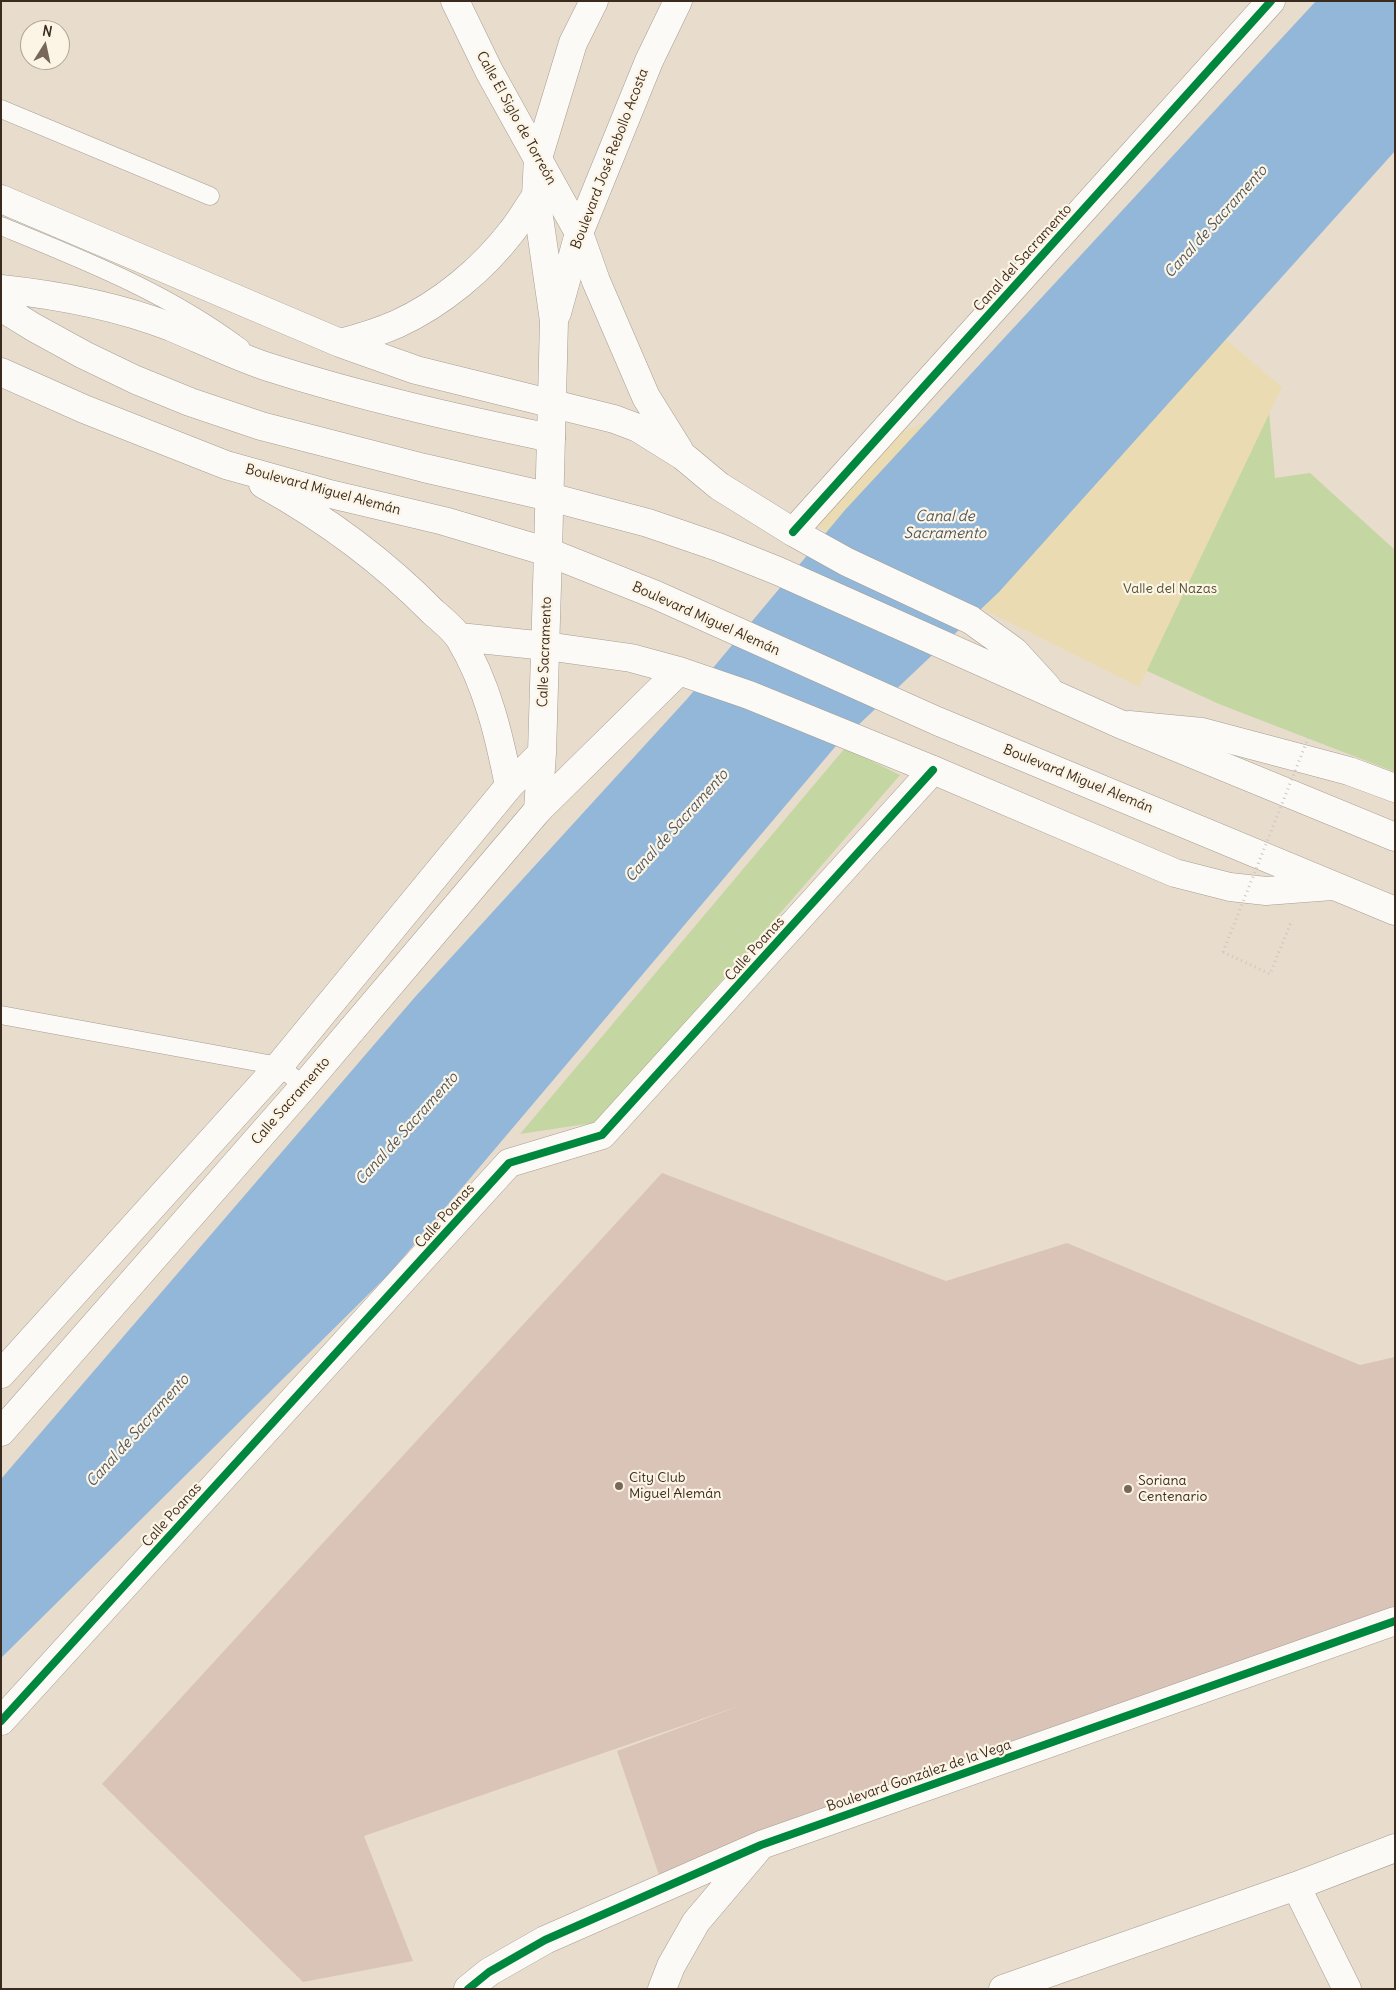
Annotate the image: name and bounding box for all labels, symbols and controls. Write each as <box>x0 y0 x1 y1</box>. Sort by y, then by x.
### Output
north arrow <box>20 20 70 70</box>
text: N <box>41 22 54 41</box>
street label: Calle El Siglo de Torreón <box>472 48 560 188</box>
street label: Boulevard José Rebollo Acosta <box>568 66 652 252</box>
water label: Canal de Sacramento <box>1161 162 1271 282</box>
street label: Canal del Sacramento <box>970 201 1076 315</box>
street label: Boulevard Miguel Alemán <box>243 461 403 519</box>
water label: Canal de Sacramento <box>904 508 986 543</box>
street label: Boulevard Miguel Alemán <box>629 579 783 659</box>
park label: Valle del Nazas <box>1123 581 1217 597</box>
street label: Calle Sacramento <box>535 596 555 708</box>
street label: Boulevard Miguel Alemán <box>1001 741 1155 817</box>
water label: Canal de Sacramento <box>622 766 732 886</box>
street label: Calle Poanas <box>722 913 788 985</box>
street label: Calle Sacramento <box>248 1054 334 1148</box>
water label: Canal de Sacramento <box>352 1069 462 1189</box>
street label: Calle Poanas <box>412 1180 478 1252</box>
water label: Canal de Sacramento <box>83 1371 193 1491</box>
place label: City Club Miguel Alemán <box>629 1470 721 1502</box>
place label: Soriana Centenario <box>1138 1473 1207 1505</box>
street label: Calle Poanas <box>139 1479 205 1551</box>
marker: City Club Miguel Alemán <box>613 1480 625 1492</box>
marker: Soriana Centenario <box>1122 1483 1134 1495</box>
street label: Boulevard González de la Vega <box>824 1736 1014 1816</box>

